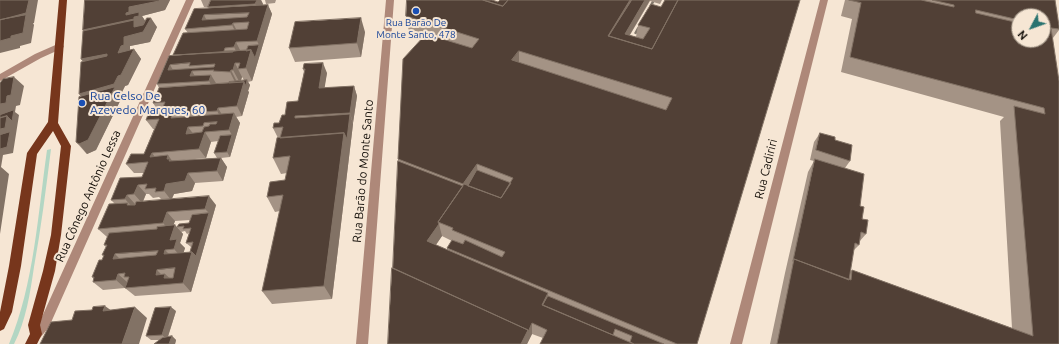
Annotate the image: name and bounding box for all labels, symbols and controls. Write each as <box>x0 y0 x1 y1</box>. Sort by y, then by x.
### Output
marker: Rua Barão De Monte Santo, 478 <box>411 6 421 16</box>
north arrow <box>1011 8 1051 48</box>
place label: Rua Barão De Monte Santo, 478 <box>376 17 456 40</box>
text: N <box>1015 28 1030 42</box>
place label: Rua Celso De Azevedo Marques, 60 <box>90 89 205 117</box>
marker: Rua Celso De Azevedo Marques, 60 <box>77 98 87 108</box>
street label: Rua Barão do Monte Santo <box>350 99 376 243</box>
street label: Rua Cônego Antônio Lessa <box>52 128 124 264</box>
street label: Rua Cadiriri <box>752 137 780 201</box>

